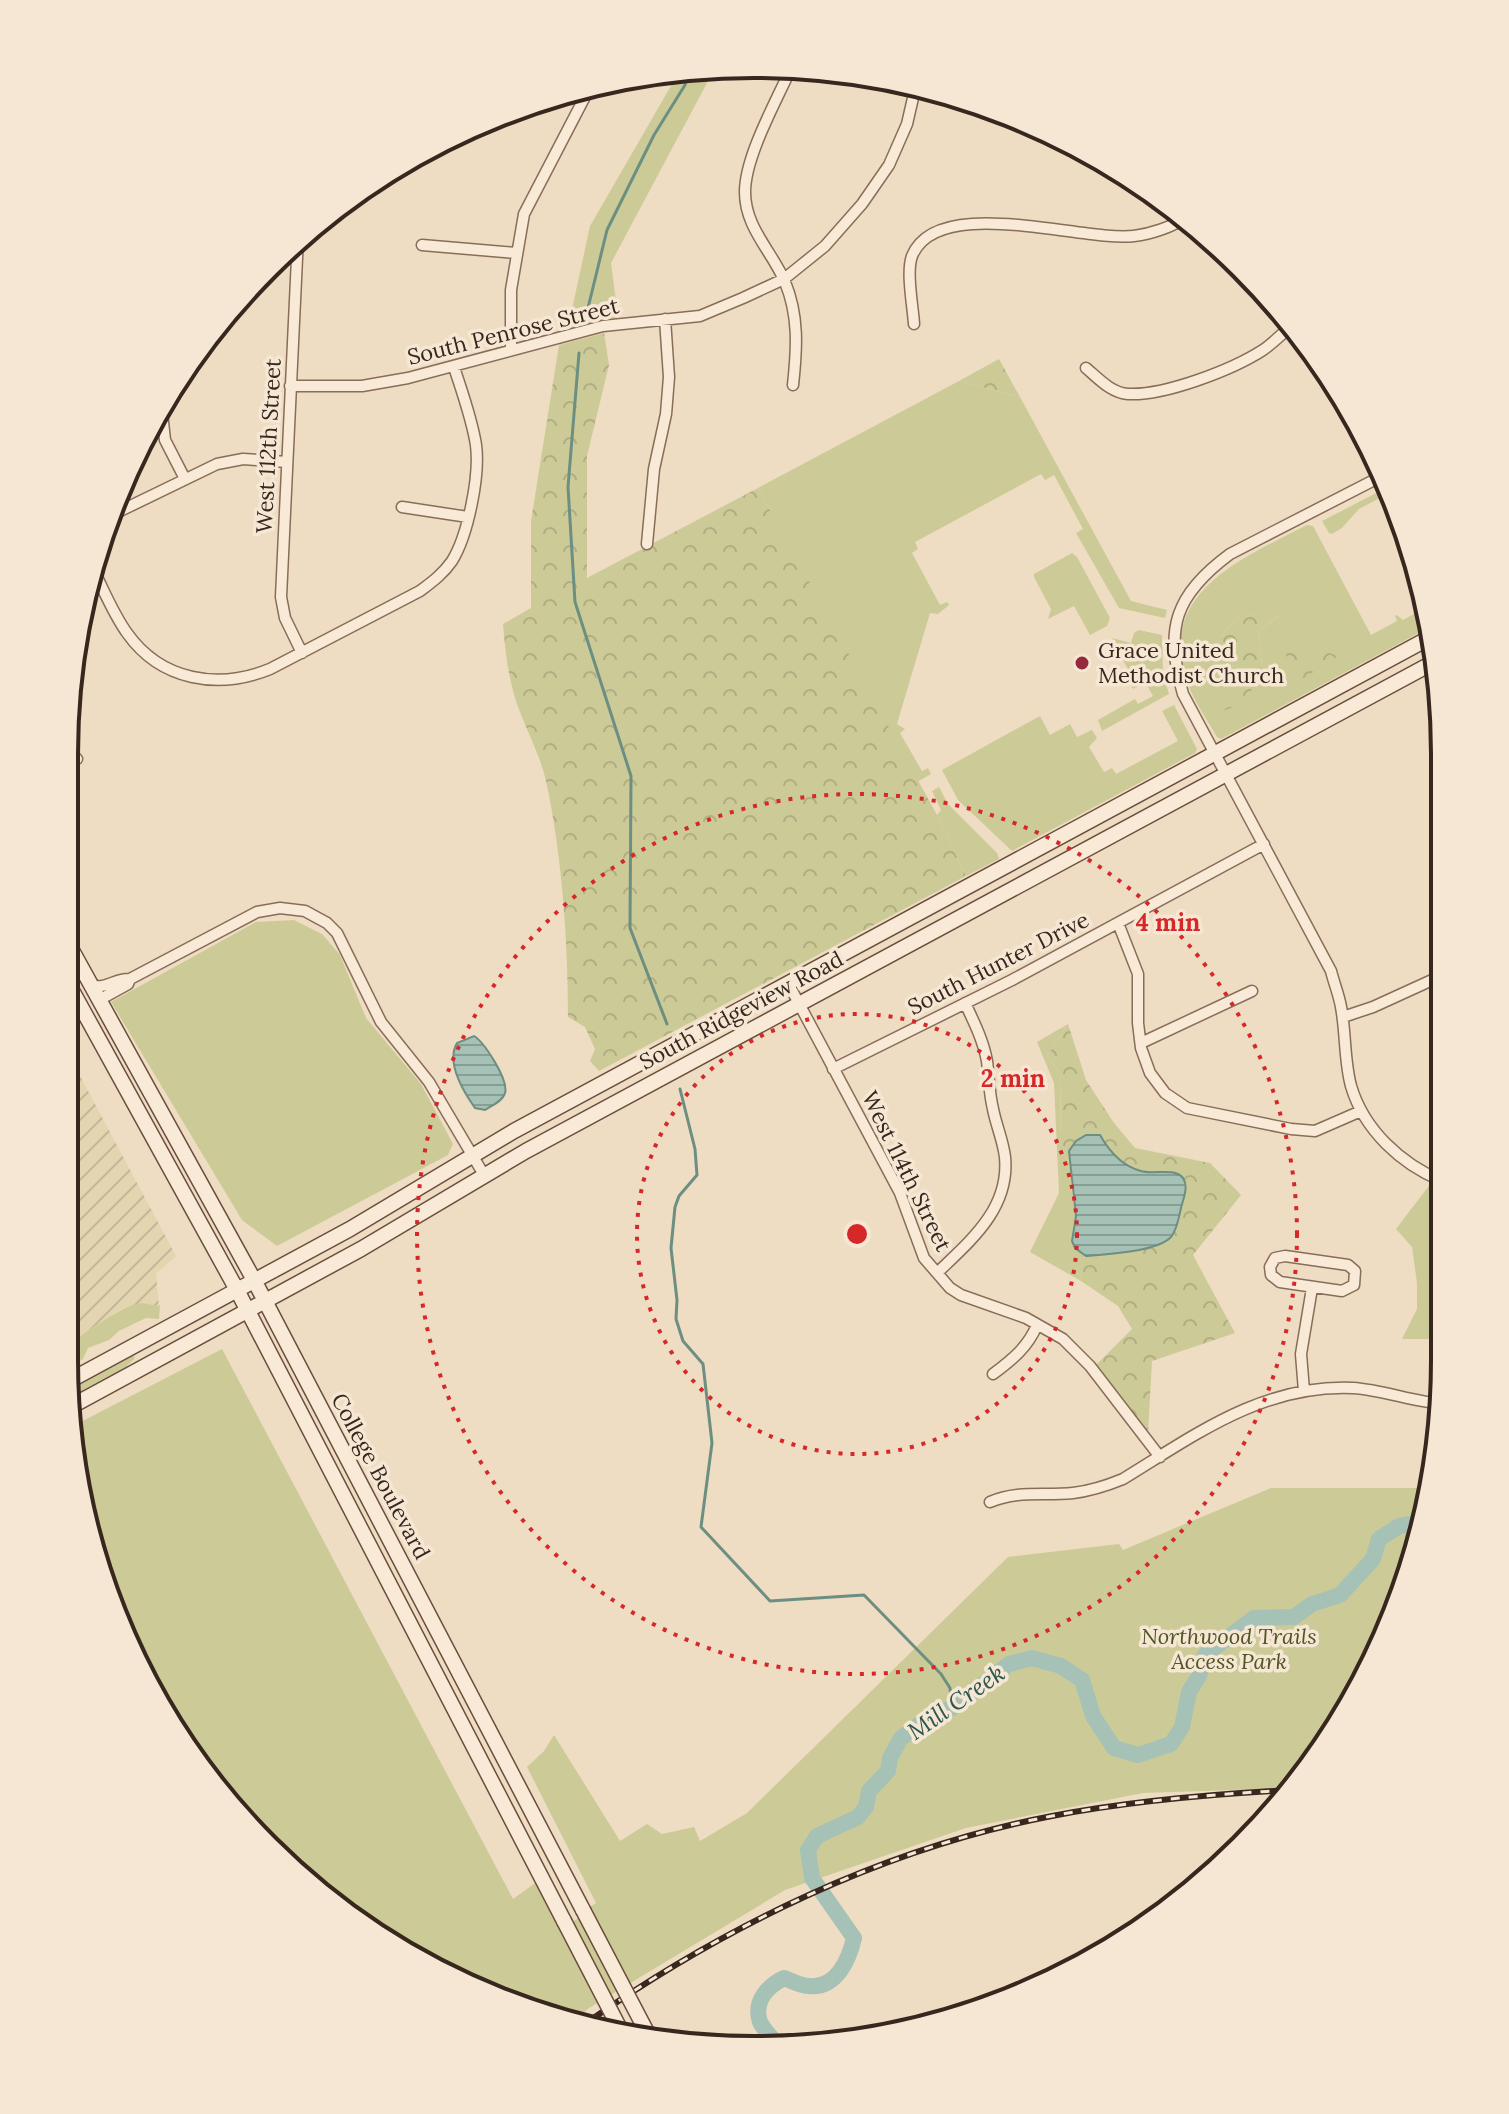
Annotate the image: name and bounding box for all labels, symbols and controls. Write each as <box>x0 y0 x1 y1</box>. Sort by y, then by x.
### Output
street label: South Penrose Street <box>404 291 622 371</box>
street label: West 112th Street <box>249 357 287 534</box>
place label: Grace United Methodist Church <box>1098 636 1284 689</box>
marker: Grace United Methodist Church <box>1073 654 1091 672</box>
street label: South Hunter Drive <box>903 905 1093 1021</box>
text: 4 min <box>1136 907 1200 938</box>
street label: South Ridgeview Road <box>634 944 848 1076</box>
text: 2 min <box>981 1063 1045 1094</box>
street label: West 114th Street <box>856 1086 958 1256</box>
centre of rings <box>843 1220 871 1248</box>
street label: College Boulevard <box>325 1388 437 1564</box>
park label: Northwood Trails Access Park <box>1141 1622 1317 1675</box>
water label: Mill Creek <box>901 1657 1011 1747</box>

